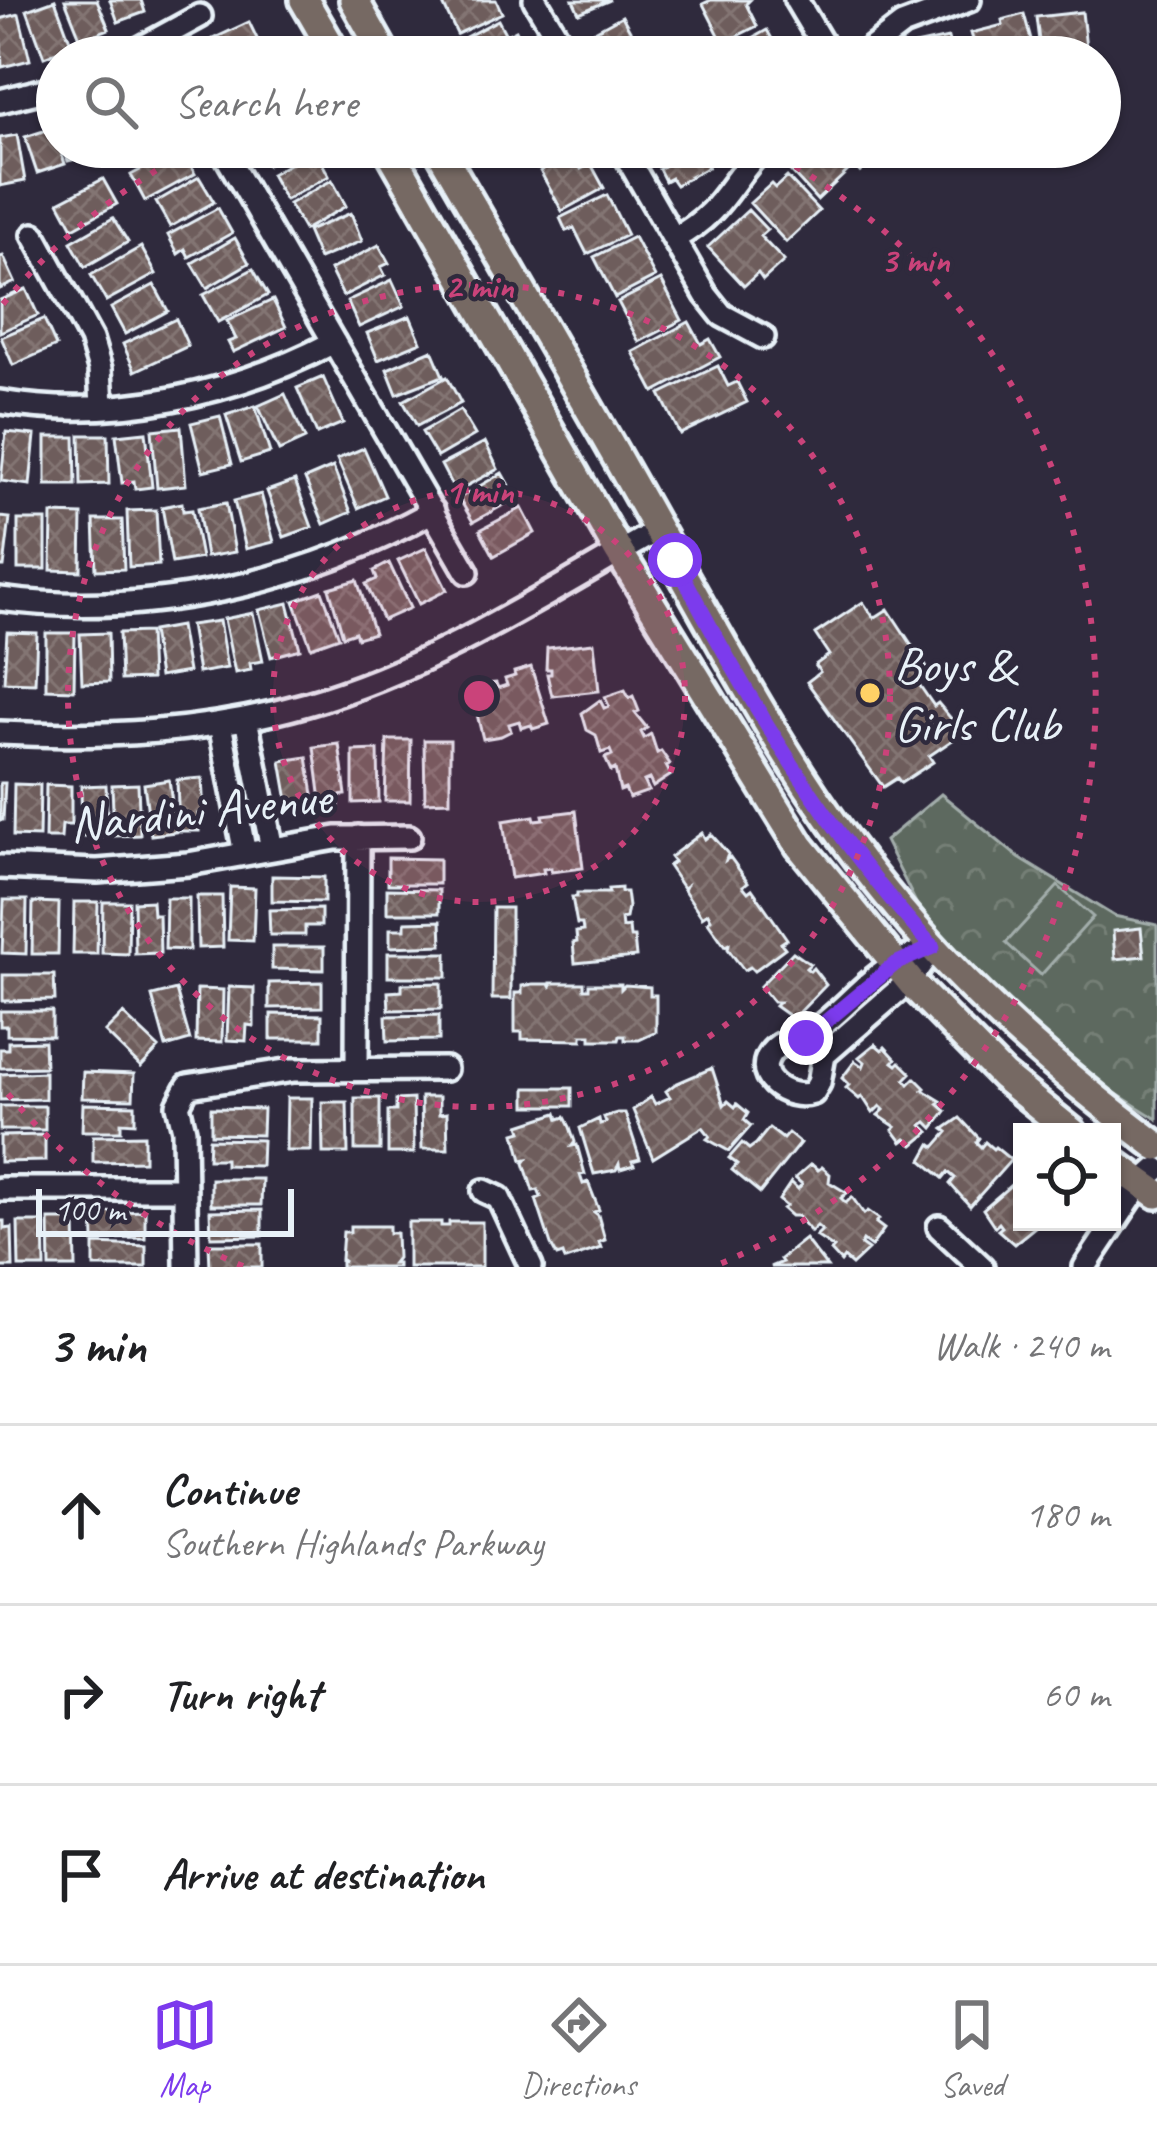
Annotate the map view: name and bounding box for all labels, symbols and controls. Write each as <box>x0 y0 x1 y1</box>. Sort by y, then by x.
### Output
search box <box>36 36 1121 168</box>
icon: search <box>78 69 144 135</box>
text: Search here <box>174 74 357 131</box>
text: 3 min <box>881 237 951 283</box>
text: 2 min <box>445 263 515 309</box>
text: 1 min <box>445 468 515 514</box>
route start <box>648 533 702 587</box>
place label: Boys & Girls Club <box>894 633 1063 756</box>
centre of rings <box>458 675 500 717</box>
marker: Boys & Girls Club <box>857 680 883 706</box>
street label: Nardini Avenue <box>66 764 338 856</box>
route end <box>779 1011 833 1065</box>
map controls <box>1013 1123 1121 1231</box>
button: locate <box>1013 1123 1121 1231</box>
scale bar <box>36 1183 294 1236</box>
text: 100 m <box>54 1189 125 1231</box>
text: 3 min <box>48 1313 146 1377</box>
text: Walk · 240 m <box>933 1321 1109 1370</box>
text: Continue <box>162 1462 296 1519</box>
icon: ahead <box>48 1482 114 1548</box>
text: 180 m <box>1025 1490 1109 1539</box>
text: Southern Highlands Parkway <box>162 1519 543 1568</box>
icon: right <box>48 1662 114 1728</box>
text: Turn right <box>162 1666 320 1723</box>
text: 60 m <box>1043 1670 1109 1719</box>
icon: arrive <box>48 1842 114 1908</box>
text: Arrive at destination <box>162 1846 484 1903</box>
tab: Map <box>152 1992 218 2106</box>
tab: Directions <box>521 1992 636 2106</box>
tab: Saved <box>939 1992 1005 2106</box>

